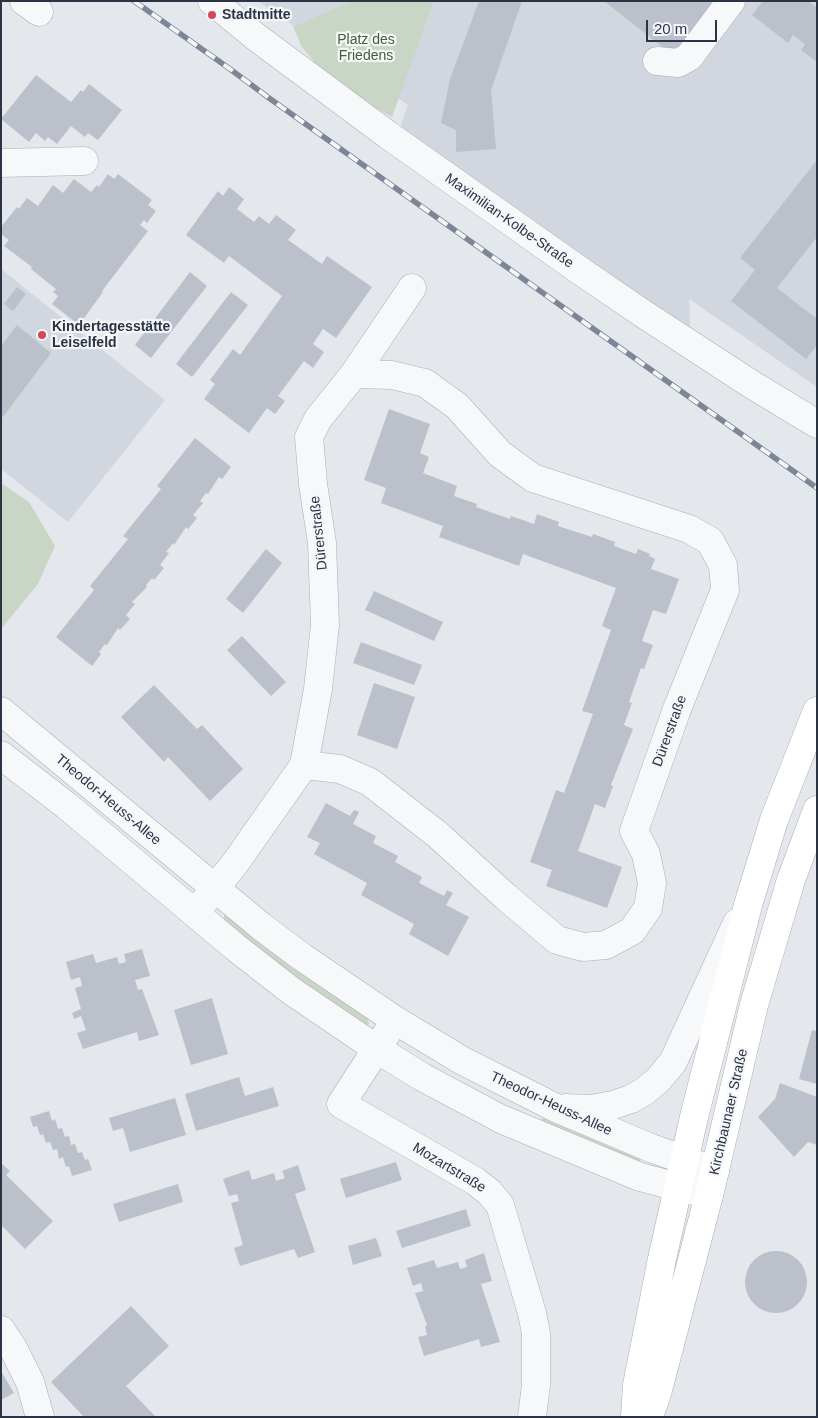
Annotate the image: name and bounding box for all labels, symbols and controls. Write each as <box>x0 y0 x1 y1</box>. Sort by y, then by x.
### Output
place label: Stadtmitte <box>222 7 290 23</box>
marker: Stadtmitte <box>206 9 218 21</box>
scale bar <box>648 10 719 42</box>
text: 20 m <box>654 20 687 37</box>
park label: Platz des Friedens <box>337 32 395 64</box>
street label: Maximilian-Kolbe-Straße <box>441 170 577 272</box>
place label: Kindertagesstätte Leiselfeld <box>52 319 170 352</box>
marker: Kindertagesstätte Leiselfeld <box>36 329 48 341</box>
street label: Dürerstraße <box>307 495 331 571</box>
street label: Dürerstraße <box>649 693 691 769</box>
street label: Theodor-Heuss-Allee <box>52 751 164 849</box>
street label: Kirchbaunaer Straße <box>706 1047 752 1177</box>
street label: Theodor-Heuss-Allee <box>488 1068 614 1140</box>
street label: Mozartstraße <box>409 1140 489 1196</box>

